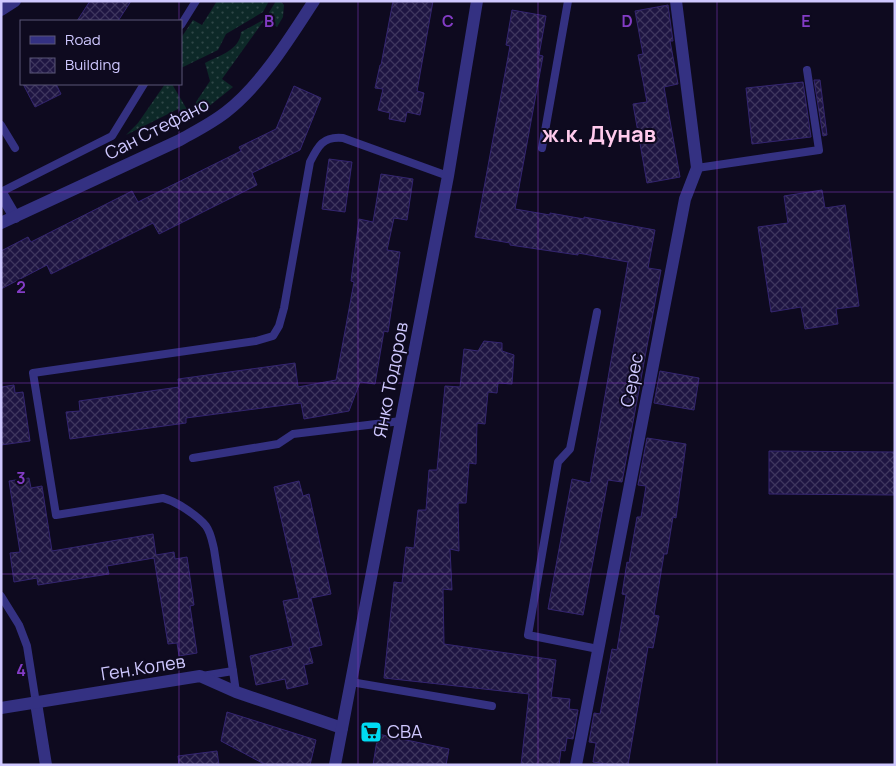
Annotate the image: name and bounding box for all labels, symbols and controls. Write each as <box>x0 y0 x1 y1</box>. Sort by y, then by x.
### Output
text: B <box>264 10 274 32</box>
text: C <box>442 10 454 32</box>
text: D <box>621 10 633 32</box>
text: E <box>801 10 811 32</box>
legend <box>20 20 182 85</box>
text: Road <box>65 29 101 50</box>
text: Building <box>65 54 120 75</box>
street label: Сан Стефано <box>100 92 213 165</box>
district label: ж.к. Дунав <box>542 119 656 149</box>
text: 2 <box>16 276 26 298</box>
street label: Янко Тодоров <box>367 320 413 440</box>
street label: Серес <box>614 351 648 409</box>
text: 3 <box>16 467 26 489</box>
street label: Ген.Колев <box>99 648 187 686</box>
text: 4 <box>16 659 26 681</box>
place label: CBA <box>387 719 423 743</box>
supermarket icon: CBA <box>359 720 383 744</box>

